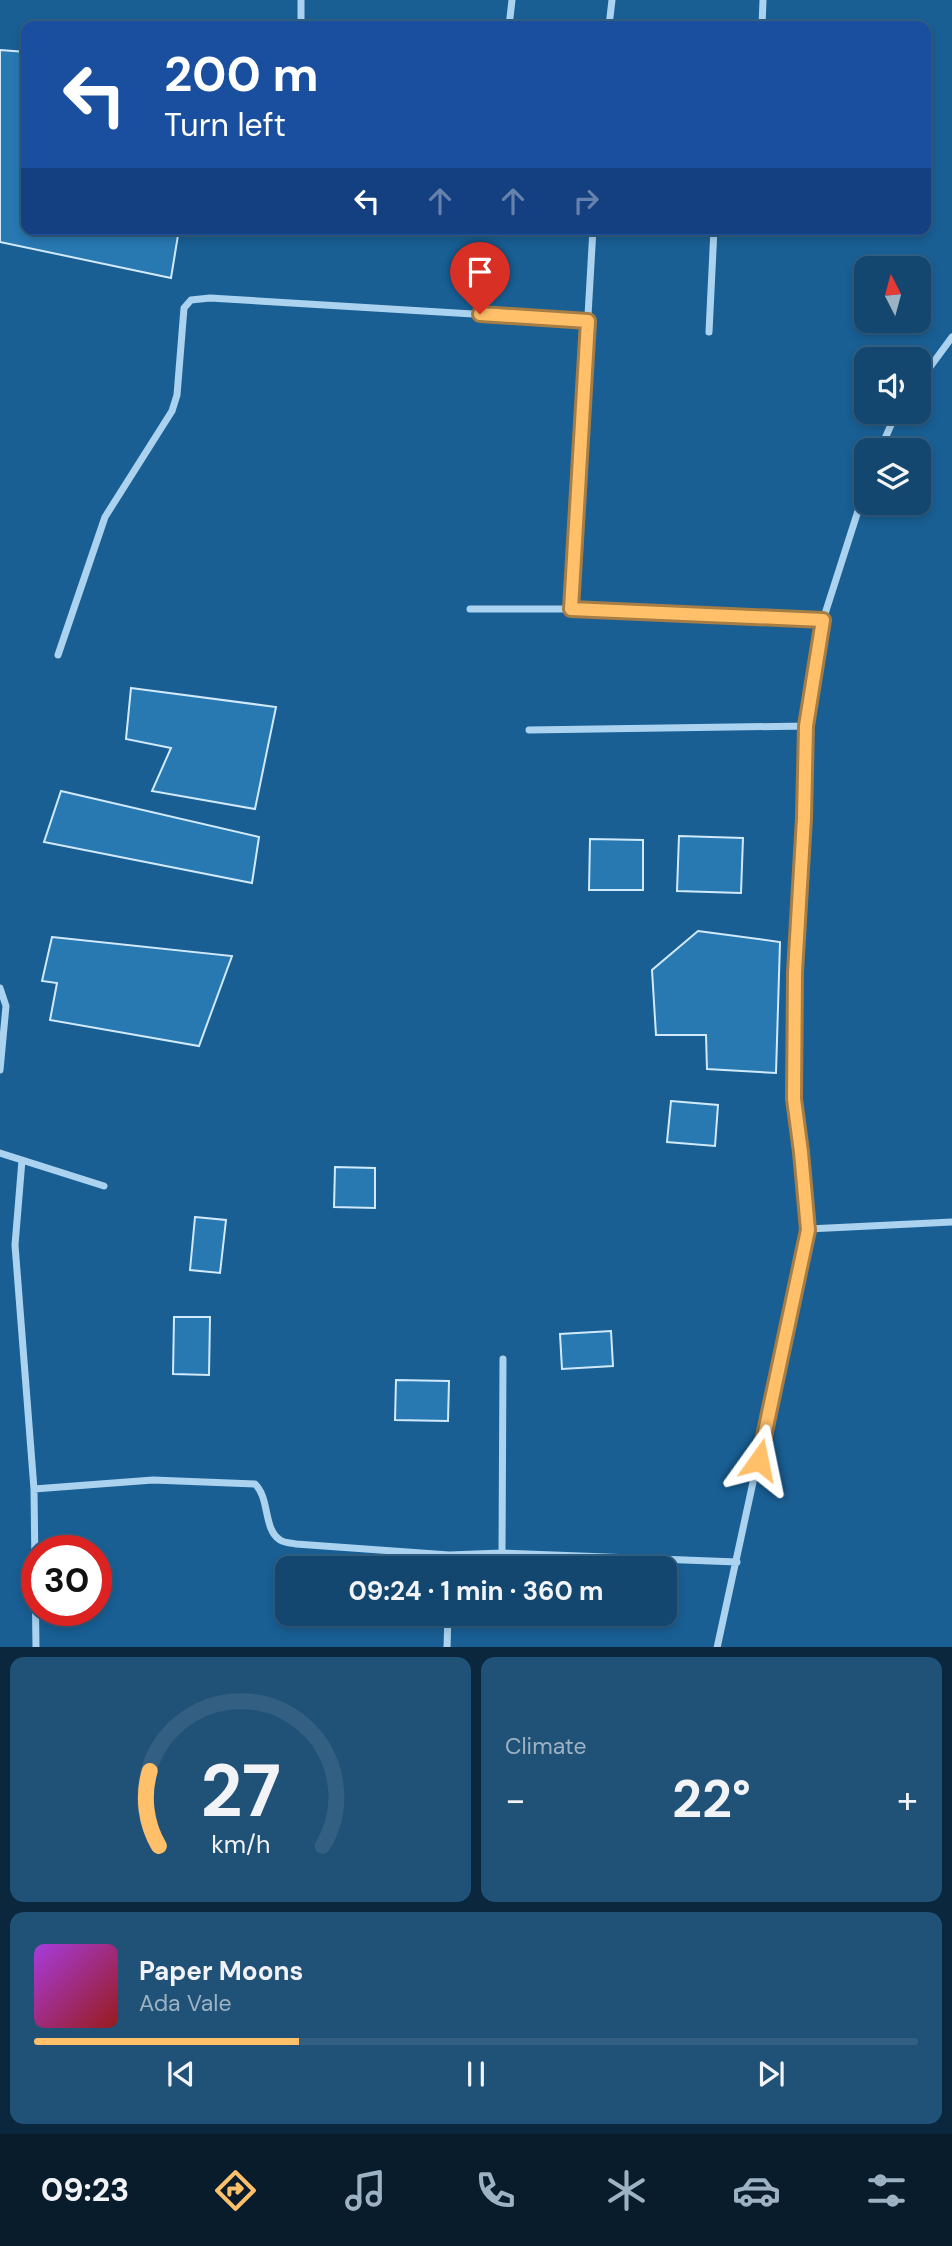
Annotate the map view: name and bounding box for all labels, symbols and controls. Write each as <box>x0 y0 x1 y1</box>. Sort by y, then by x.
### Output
text: 200 m <box>164 42 319 106</box>
icon: left <box>49 49 140 140</box>
text: Turn left <box>164 104 286 146</box>
icon: left <box>348 182 386 220</box>
icon: ahead <box>421 182 459 220</box>
icon: ahead <box>494 182 532 220</box>
icon: right <box>567 182 605 220</box>
pin <box>450 242 510 314</box>
icon: arrive <box>461 253 499 291</box>
north arrow <box>854 256 931 332</box>
map controls <box>854 256 931 515</box>
button: sound <box>854 347 931 424</box>
button: layers <box>854 438 931 515</box>
position arrow <box>722 1423 796 1497</box>
speed limit sign: 30 <box>21 1535 112 1626</box>
text: 09:24 · 1 min · 360 m <box>349 1574 603 1608</box>
text: Climate <box>505 1731 587 1761</box>
text: 27 <box>200 1744 281 1839</box>
text: 22° <box>672 1765 751 1833</box>
text: − <box>505 1775 526 1825</box>
text: + <box>897 1775 918 1825</box>
text: km/h <box>211 1827 270 1860</box>
text: Paper Moons <box>139 1954 303 1988</box>
text: Ada Vale <box>139 1988 232 2018</box>
icon: previous <box>162 2055 200 2093</box>
icon: pause <box>457 2055 495 2093</box>
icon: next <box>752 2055 790 2093</box>
icon: directions <box>211 2166 260 2215</box>
icon: music <box>341 2166 390 2215</box>
icon: phone <box>471 2166 520 2215</box>
icon: climate <box>602 2166 651 2215</box>
icon: car <box>732 2166 781 2215</box>
icon: filters <box>862 2166 911 2215</box>
text: 09:23 <box>41 2169 129 2211</box>

